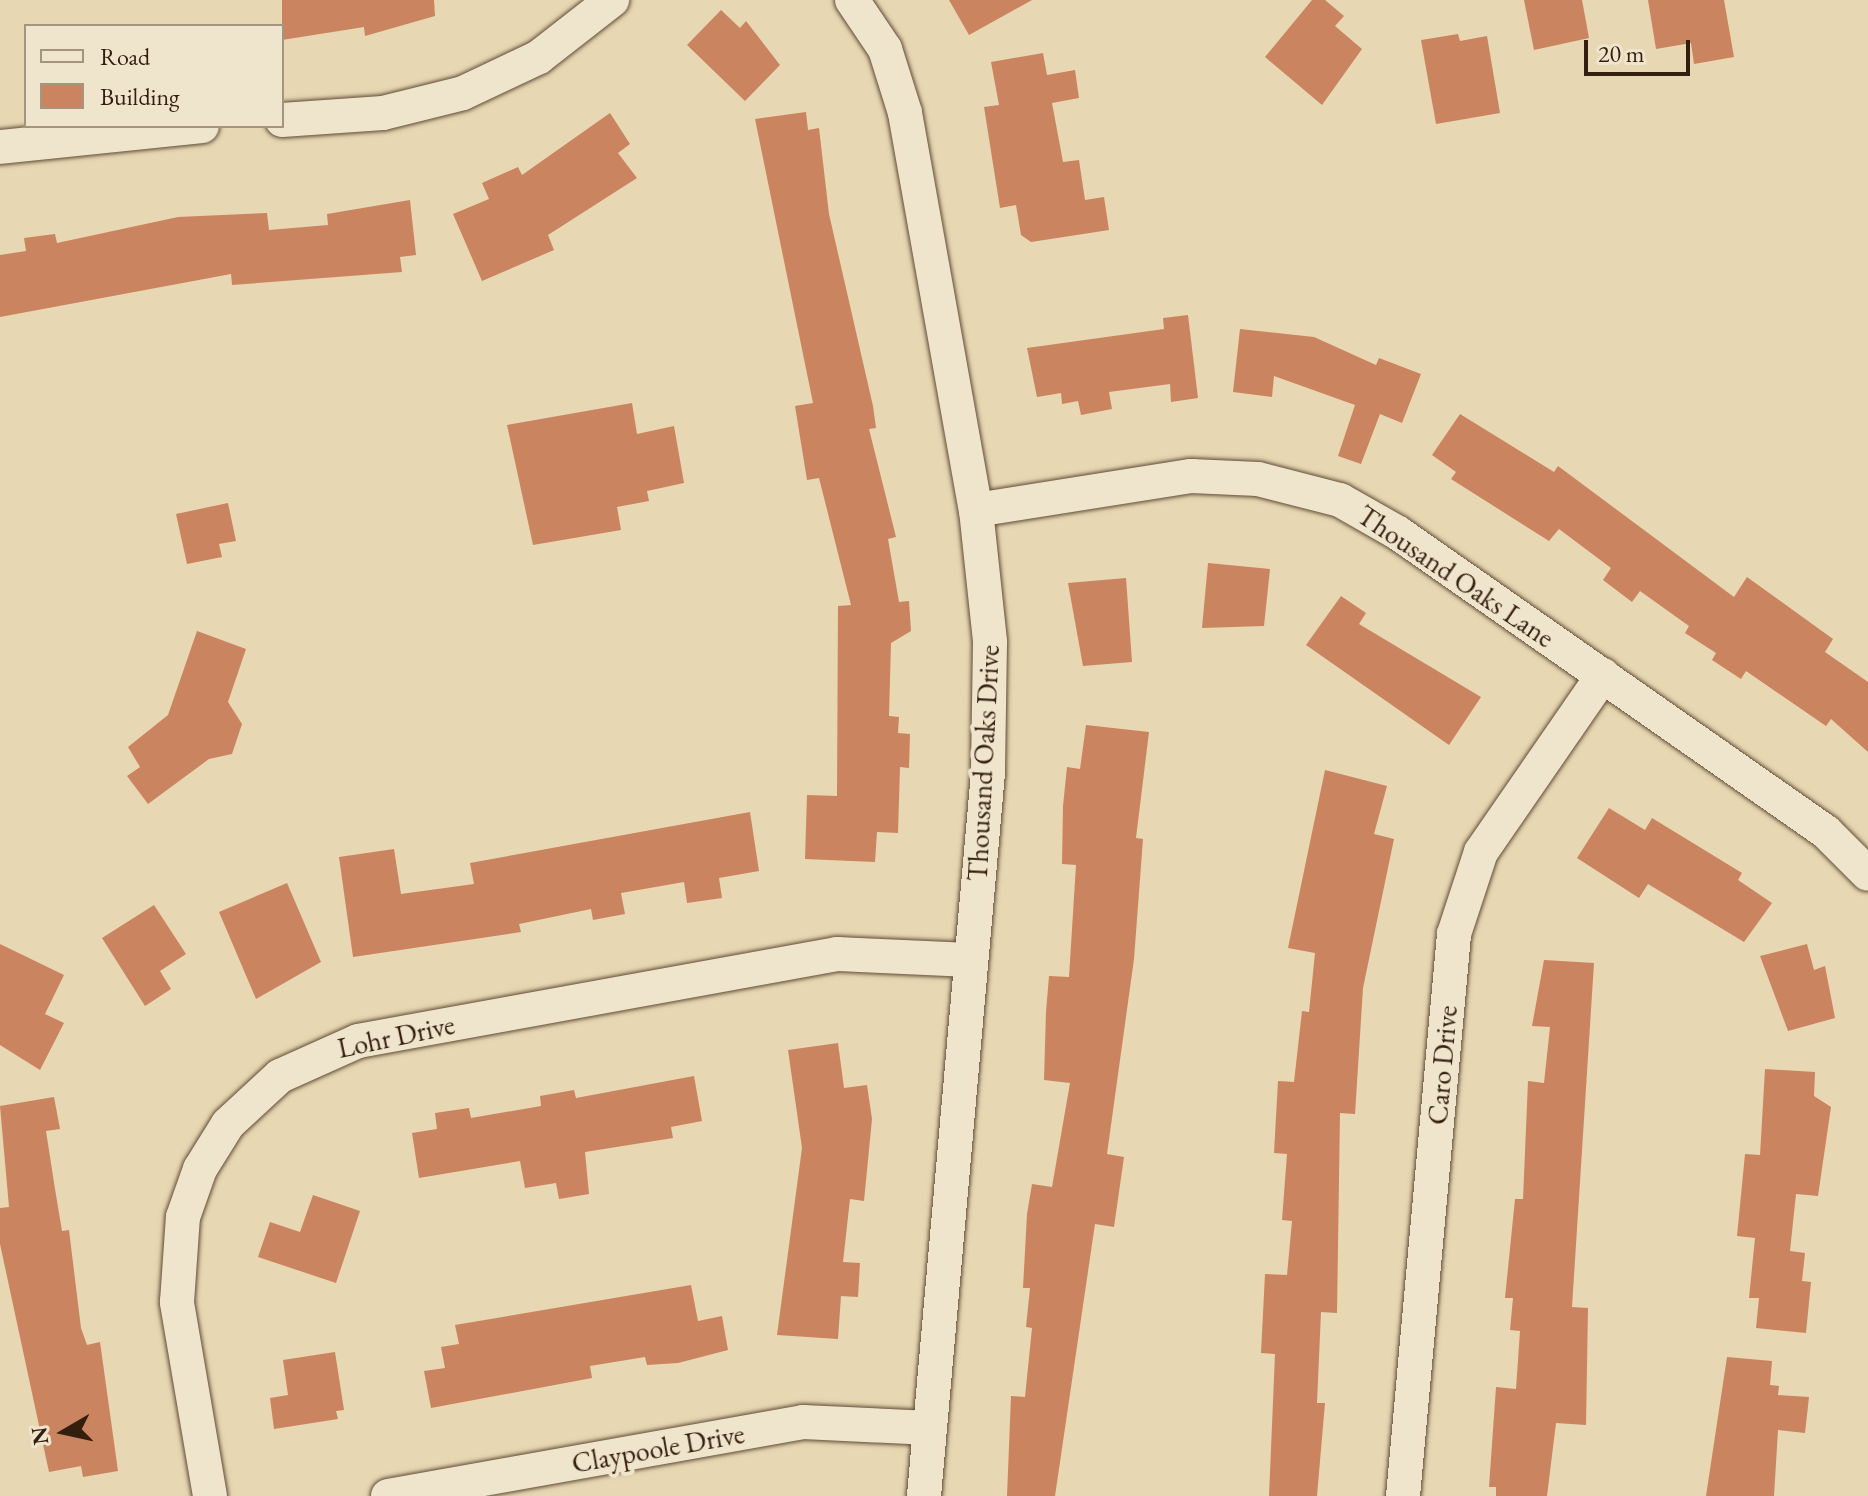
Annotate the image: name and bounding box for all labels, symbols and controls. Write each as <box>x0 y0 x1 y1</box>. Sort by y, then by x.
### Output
legend <box>24 24 284 128</box>
scale bar <box>1588 24 1694 74</box>
text: 20 m <box>1598 38 1645 69</box>
text: Road <box>100 41 150 72</box>
text: Building <box>100 81 180 112</box>
street label: Thousand Oaks Lane <box>1351 498 1561 654</box>
street label: Thousand Oaks Drive <box>960 644 1006 882</box>
street label: Caro Drive <box>1420 1004 1464 1126</box>
street label: Lohr Drive <box>334 1007 458 1065</box>
north arrow <box>24 1392 104 1472</box>
street label: Claypoole Drive <box>569 1416 747 1480</box>
text: N <box>24 1425 56 1447</box>

